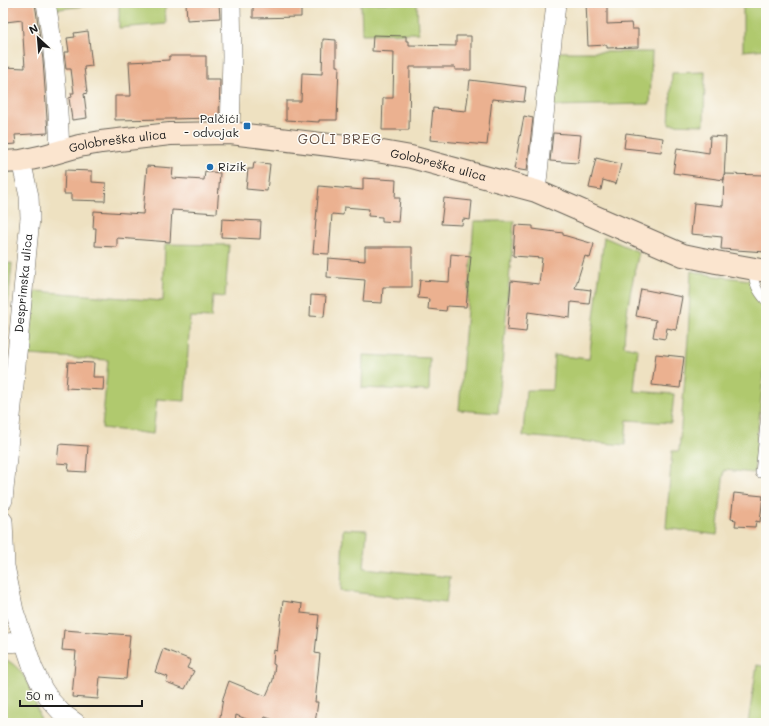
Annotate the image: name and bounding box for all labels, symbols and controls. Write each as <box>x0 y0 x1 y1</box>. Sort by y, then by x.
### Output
north arrow <box>18 18 58 58</box>
text: N <box>26 20 40 37</box>
place label: Palčići - odvojak <box>184 110 239 140</box>
marker: Palčići - odvojak <box>242 121 252 131</box>
street label: Golobreška ulica <box>67 125 167 156</box>
district label: GOLI BREG <box>298 129 382 148</box>
street label: Golobreška ulica <box>389 145 489 184</box>
place label: Rizik <box>218 158 246 174</box>
marker: Rizik <box>205 162 215 172</box>
street label: Desprimska ulica <box>10 233 35 333</box>
scale bar <box>20 682 142 708</box>
text: 50 m <box>26 687 54 703</box>

